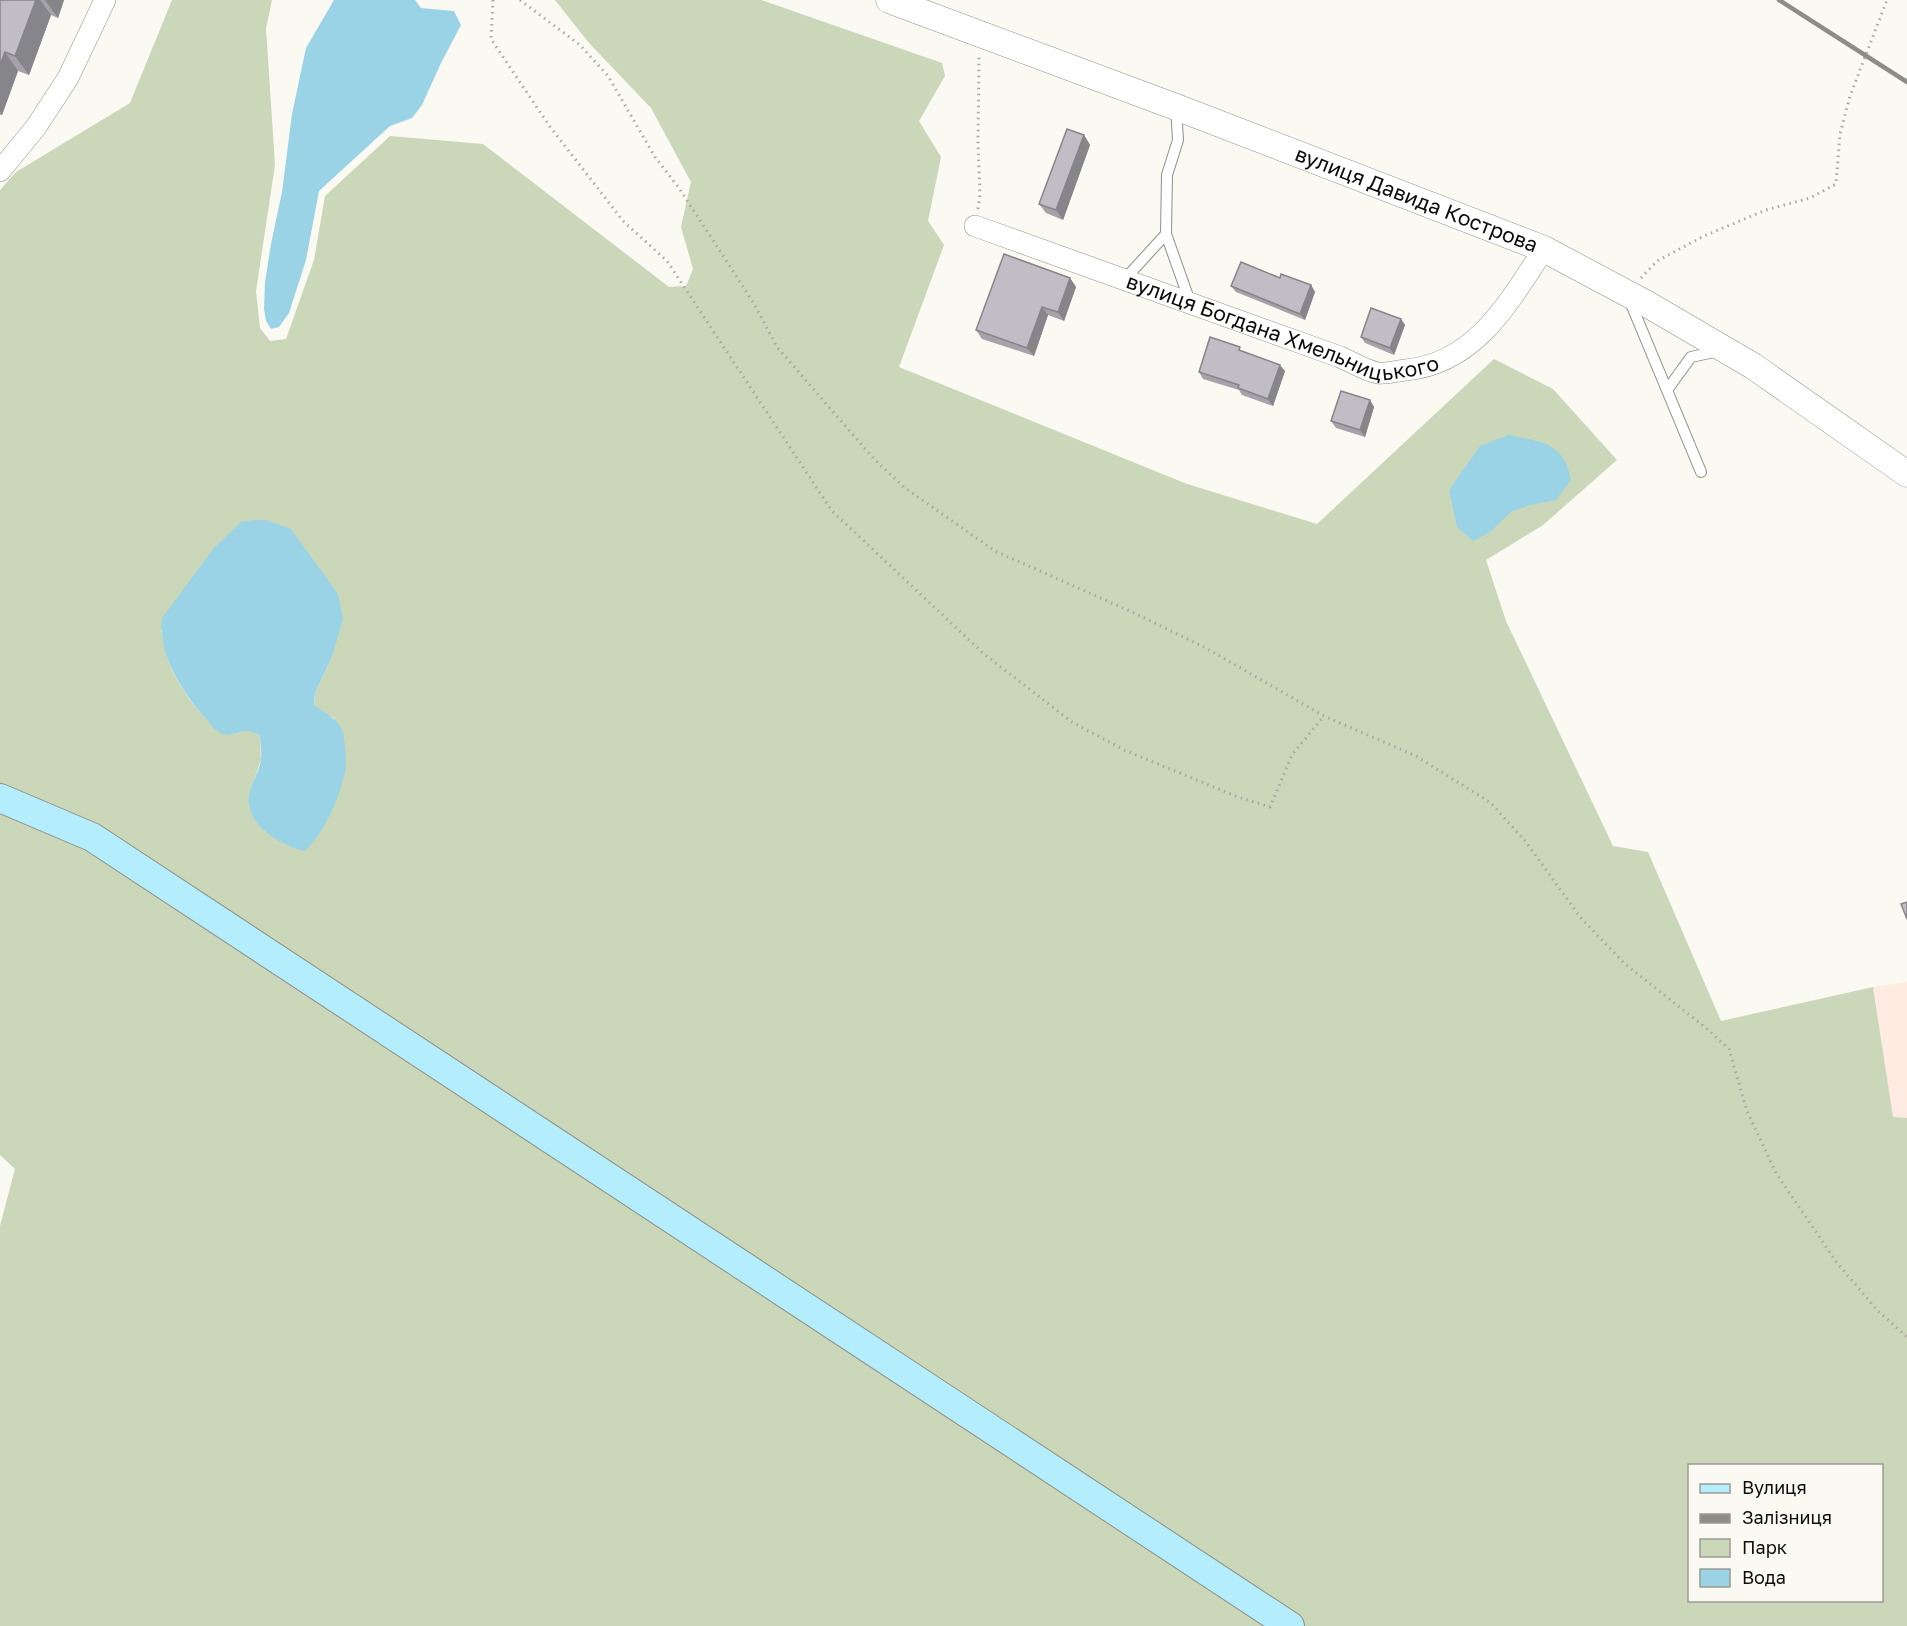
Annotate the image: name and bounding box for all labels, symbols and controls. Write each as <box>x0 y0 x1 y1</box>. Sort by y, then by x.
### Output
street label: вулиця Давида Кострова <box>1292 140 1542 257</box>
street label: вулиця Богдана Хмельницького <box>1123 267 1442 386</box>
legend <box>1688 1464 1883 1602</box>
text: Вулиця <box>1742 1476 1807 1498</box>
text: Залізниця <box>1742 1506 1832 1528</box>
text: Парк <box>1742 1536 1787 1558</box>
text: Вода <box>1742 1566 1786 1588</box>

